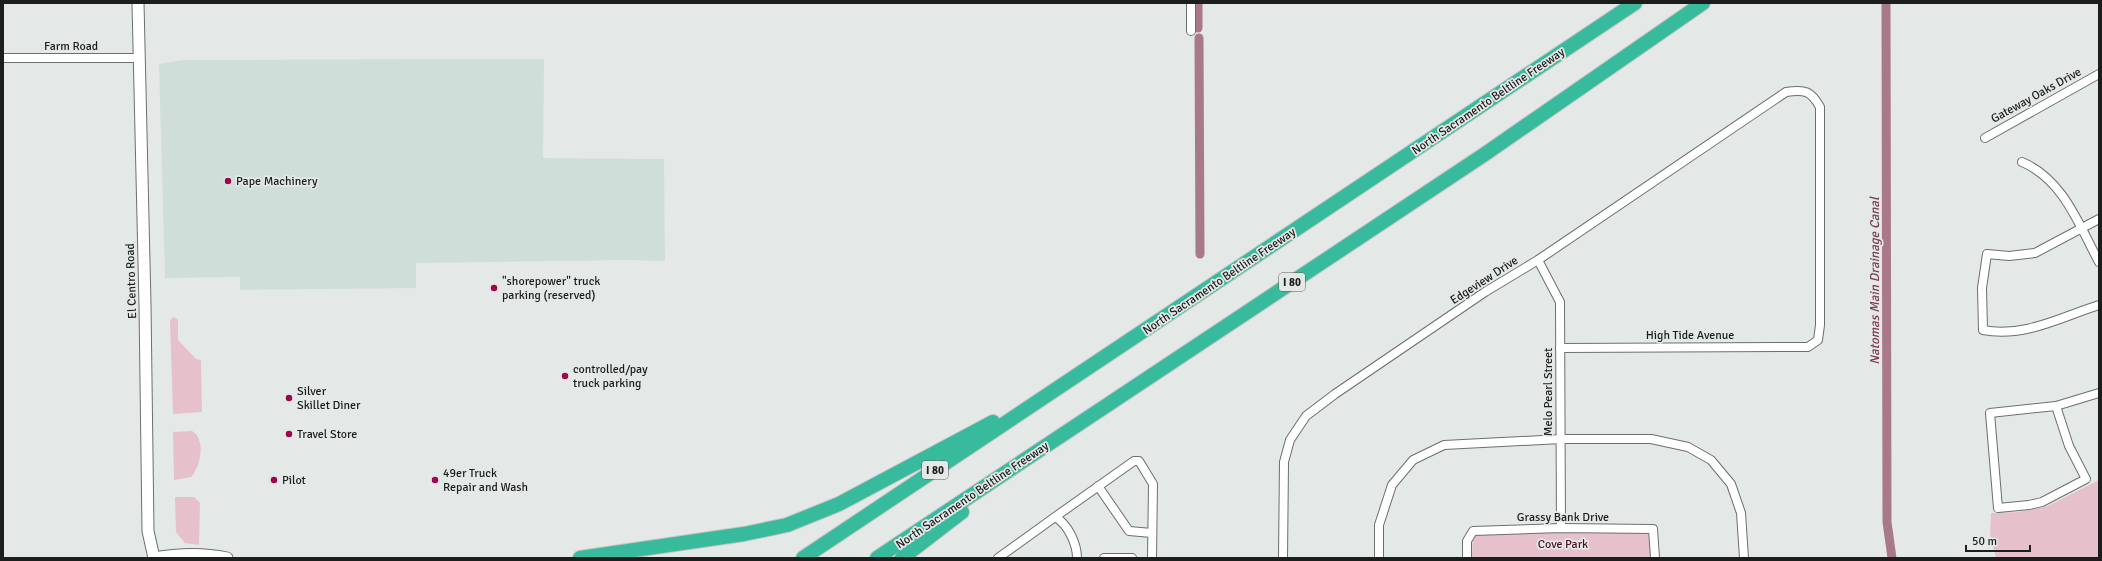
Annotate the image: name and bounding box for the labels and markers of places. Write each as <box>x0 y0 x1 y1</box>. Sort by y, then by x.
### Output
place label: Pape Machinery <box>236 174 318 189</box>
marker: Pape Machinery <box>223 176 233 186</box>
place label: "shorepower" truck parking (reserved) <box>502 274 600 303</box>
marker: "shorepower" truck parking (reserved) <box>489 283 499 293</box>
place label: controlled/pay truck parking <box>573 362 648 391</box>
marker: controlled/pay truck parking <box>560 371 570 381</box>
place label: Silver Skillet Diner <box>297 384 361 413</box>
marker: Silver Skillet Diner <box>284 393 294 403</box>
place label: Travel Store <box>297 427 357 442</box>
marker: Travel Store <box>284 429 294 439</box>
place label: 49er Truck Repair and Wash <box>443 466 528 495</box>
place label: Pilot <box>282 473 306 488</box>
marker: Pilot <box>269 475 279 485</box>
marker: 49er Truck Repair and Wash <box>430 475 440 485</box>

